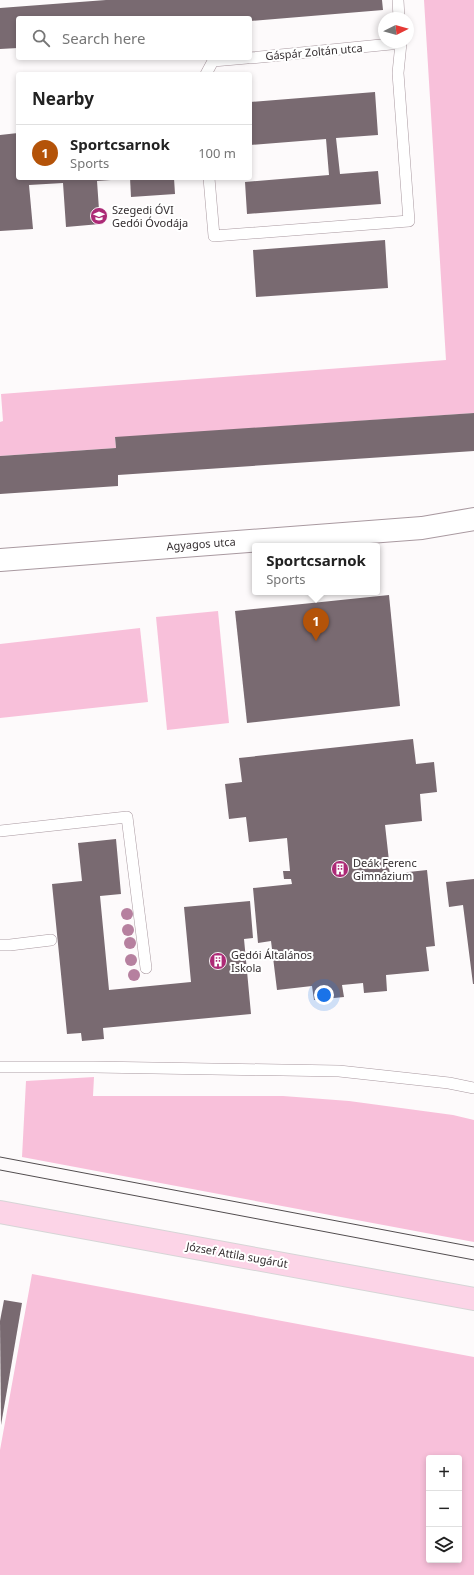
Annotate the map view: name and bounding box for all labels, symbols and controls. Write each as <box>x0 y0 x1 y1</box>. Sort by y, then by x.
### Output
north arrow <box>378 12 414 48</box>
search box <box>16 16 252 60</box>
icon: search <box>30 27 52 49</box>
text: Search here <box>62 28 145 48</box>
street label: Gáspár Zoltán utca <box>265 40 363 63</box>
text: Nearby <box>32 87 94 110</box>
text: Sportcsarnok <box>70 134 170 154</box>
text: 1 <box>41 144 49 162</box>
text: 100 m <box>198 144 236 162</box>
text: Sports <box>70 154 109 172</box>
place label: Szegedi ÓVI Gedói Óvodája <box>112 202 188 230</box>
school or university icon: Szegedi ÓVI Gedói Óvodája <box>89 206 109 226</box>
street label: Agyagos utca <box>166 534 236 553</box>
popup <box>252 543 380 595</box>
text: Sportcsarnok <box>266 550 366 570</box>
text: Sports <box>266 570 305 588</box>
pin: 1 <box>303 608 329 641</box>
place label: Deák Ferenc Gimnázium <box>353 855 417 883</box>
building icon: Deák Ferenc Gimnázium <box>330 859 350 879</box>
place label: Gedói Általános Iskola <box>231 947 312 975</box>
building icon: Gedói Általános Iskola <box>208 951 228 971</box>
your location <box>314 985 334 1005</box>
street label: József Attila sugárút <box>184 1238 289 1271</box>
map controls <box>426 1455 462 1563</box>
button: + <box>426 1455 462 1491</box>
button: − <box>426 1491 462 1527</box>
button: layers <box>426 1527 462 1563</box>

